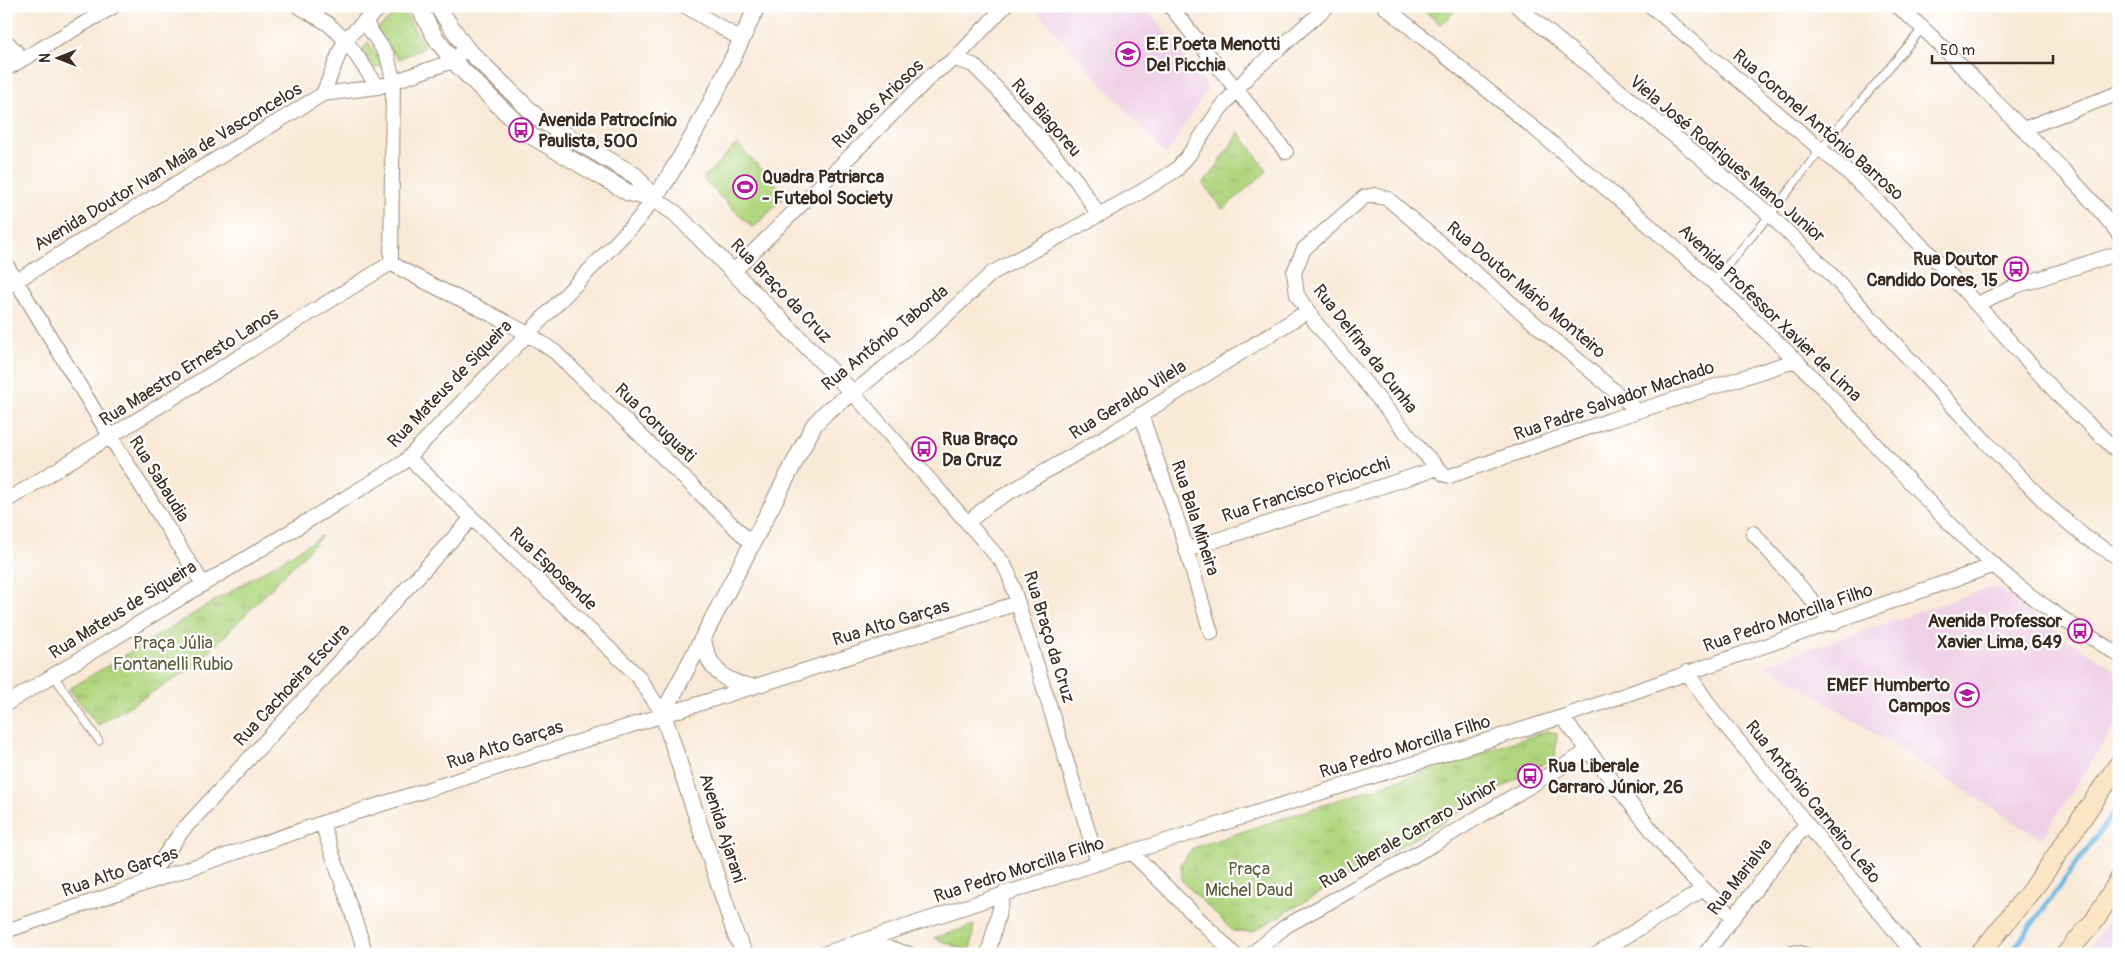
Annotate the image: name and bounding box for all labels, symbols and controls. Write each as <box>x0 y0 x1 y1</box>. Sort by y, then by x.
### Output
north arrow <box>32 32 82 82</box>
scale bar <box>1932 32 2054 64</box>
place label: E.E Poeta Menotti Del Picchia <box>1146 33 1280 77</box>
school or university icon: E.E Poeta Menotti Del Picchia <box>1115 41 1141 67</box>
text: 50 m <box>1940 41 1975 60</box>
street label: Rua Coronel Antônio Barroso <box>1728 44 1909 206</box>
text: N <box>37 53 54 63</box>
street label: Rua dos Ariosos <box>827 55 929 153</box>
street label: Viela José Rodrigues Mano Junior <box>1624 70 1830 248</box>
street label: Rua Biagoreu <box>1006 74 1086 162</box>
street label: Avenida Doutor Ivan Maia de Vasconcelos <box>30 78 306 256</box>
place label: Avenida Patrocínio Paulista, 500 <box>538 109 677 153</box>
bus stop icon: Avenida Patrocínio Paulista, 500 <box>508 117 534 143</box>
place label: Quadra Patriarca - Futebol Society <box>762 166 893 210</box>
sports icon: Quadra Patriarca - Futebol Society <box>732 174 758 200</box>
street label: Rua Doutor Mário Monteiro <box>1442 217 1611 364</box>
street label: Avenida Professor Xavier de Lima <box>1673 219 1867 407</box>
street label: Rua Braço da Cruz <box>725 234 837 348</box>
place label: Rua Doutor Candido Dores, 15 <box>1867 248 1999 292</box>
bus stop icon: Rua Doutor Candido Dores, 15 <box>2003 256 2029 282</box>
street label: Rua Antônio Taborda <box>817 280 953 396</box>
street label: Rua Delfina da Cunha <box>1307 280 1423 418</box>
street label: Rua Maestro Ernesto Lanos <box>95 302 283 432</box>
street label: Rua Mateus de Siqueira <box>383 315 517 453</box>
street label: Rua Geraldo Vilela <box>1065 355 1191 445</box>
street label: Rua Padre Salvador Machado <box>1511 356 1718 446</box>
street label: Rua Coruguati <box>609 378 701 468</box>
place label: Rua Braço Da Cruz <box>942 428 1018 472</box>
street label: Rua Sabaudia <box>124 432 194 526</box>
bus stop icon: Rua Braço Da Cruz <box>911 436 937 462</box>
street label: Rua Francisco Piciocchi <box>1219 452 1393 528</box>
street label: Rua Bala Mineira <box>1166 457 1224 579</box>
street label: Rua Esposende <box>504 522 602 616</box>
street label: Rua Mateus de Siqueira <box>45 555 201 665</box>
street label: Rua Braço da Cruz <box>1018 568 1080 706</box>
street label: Rua Pedro Morcilla Filho <box>1700 578 1876 658</box>
street label: Rua Alto Garças <box>830 594 952 652</box>
place label: Avenida Professor Xavier Lima, 649 <box>1928 610 2063 654</box>
bus stop icon: Avenida Professor Xavier Lima, 649 <box>2067 618 2093 644</box>
street label: Rua Cachoeira Escura <box>229 619 355 751</box>
park label: Praça Júlia Fontanelli Rubio <box>113 632 234 676</box>
place label: EMEF Humberto Campos <box>1827 674 1951 718</box>
school or university icon: EMEF Humberto Campos <box>1954 682 1980 708</box>
street label: Rua Pedro Morcilla Filho <box>1317 710 1494 784</box>
street label: Rua Alto Garças <box>444 715 566 775</box>
street label: Rua Antônio Carneiro Leão <box>1740 716 1886 888</box>
place label: Rua Liberale Carraro Júnior, 26 <box>1548 755 1684 799</box>
bus stop icon: Rua Liberale Carraro Júnior, 26 <box>1517 763 1543 789</box>
street label: Avenida Ajarani <box>694 770 750 886</box>
street label: Rua Liberale Carraro Júnior <box>1316 773 1503 895</box>
street label: Rua Pedro Morcilla Filho <box>931 832 1107 908</box>
street label: Rua Marialva <box>1703 834 1777 920</box>
street label: Rua Alto Garças <box>59 841 181 903</box>
park label: Praça Michel Daud <box>1205 858 1293 902</box>

